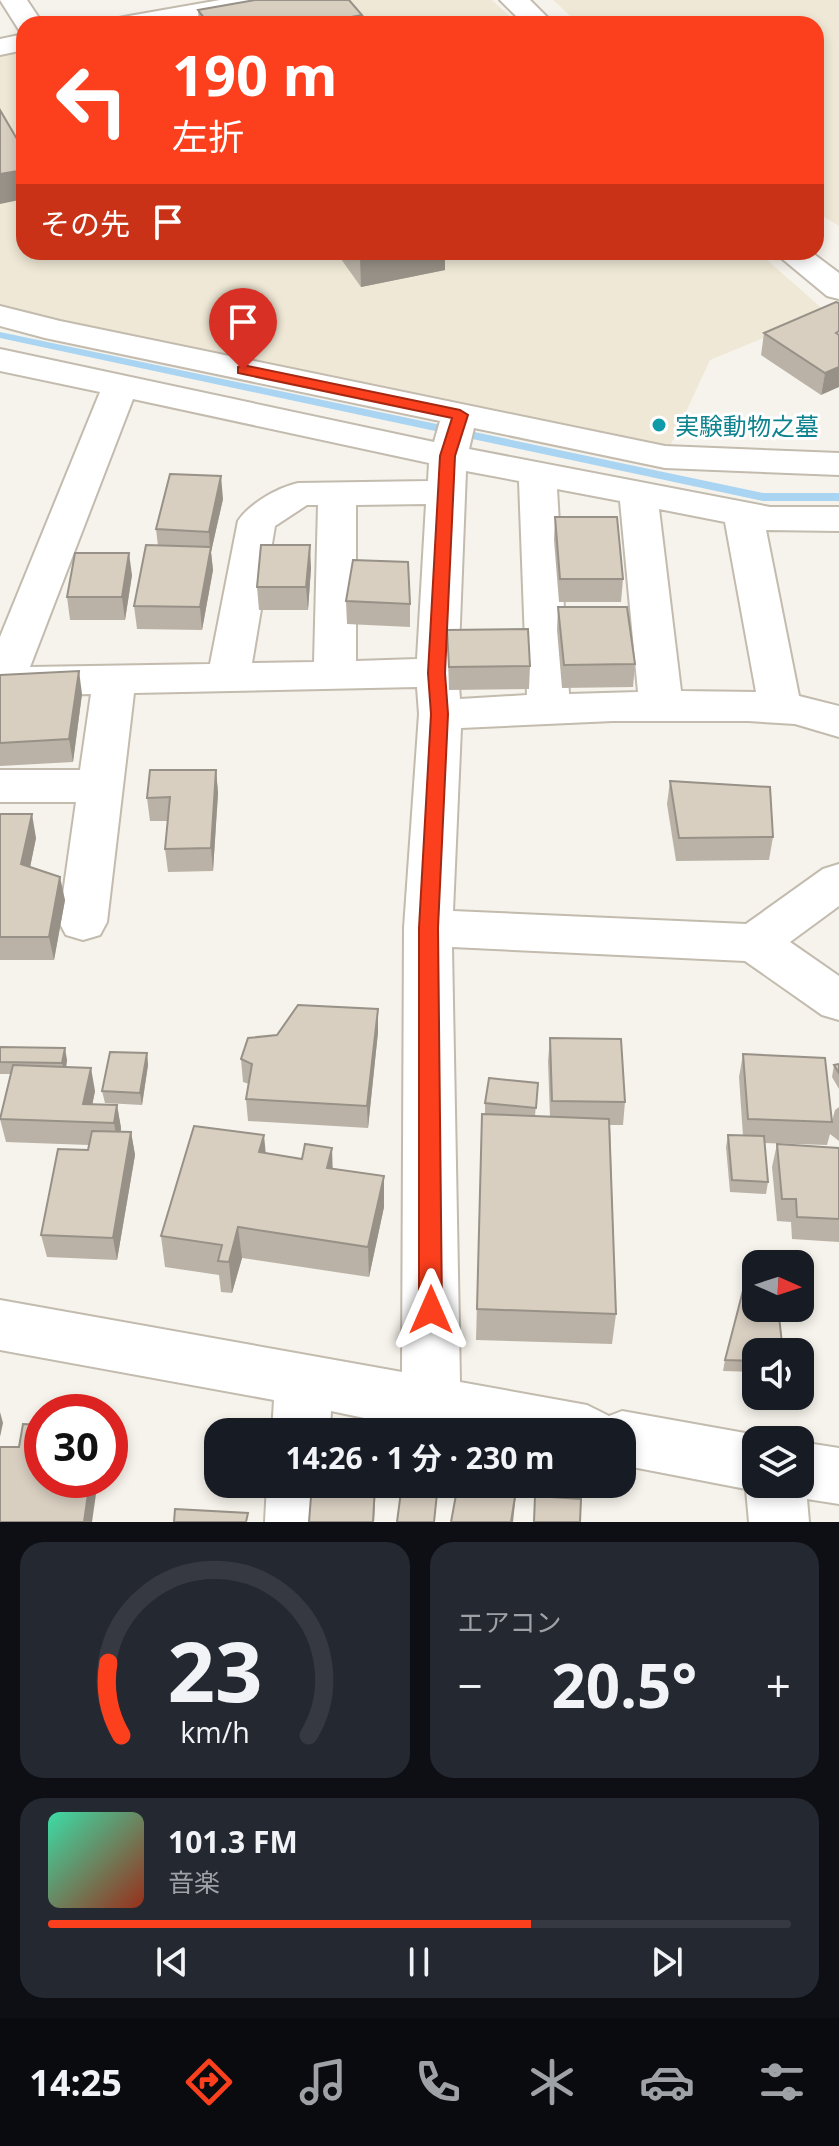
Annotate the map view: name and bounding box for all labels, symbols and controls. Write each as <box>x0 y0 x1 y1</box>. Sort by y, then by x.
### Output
text: 190 m <box>172 36 338 112</box>
icon: left <box>40 48 144 152</box>
text: 左折 <box>172 112 244 161</box>
icon: arrive <box>146 200 190 244</box>
text: その先 <box>40 203 130 244</box>
pin <box>209 288 277 370</box>
icon: arrive <box>221 300 265 344</box>
place label: 実験動物之墓 <box>675 409 819 442</box>
marker: 実験動物之墓 <box>650 416 668 434</box>
north arrow <box>742 1250 814 1322</box>
map controls <box>742 1250 814 1498</box>
position arrow <box>389 1268 473 1352</box>
button: sound <box>742 1338 814 1410</box>
speed limit sign: 30 <box>24 1394 128 1498</box>
button: layers <box>742 1426 814 1498</box>
text: 14:26 · 1 分 · 230 m <box>285 1437 555 1478</box>
text: エアコン <box>458 1604 562 1640</box>
text: 23 <box>167 1613 262 1726</box>
text: 20.5° <box>551 1644 697 1726</box>
text: − <box>458 1655 483 1715</box>
text: + <box>766 1655 791 1715</box>
text: km/h <box>180 1712 249 1751</box>
text: 101.3 FM <box>168 1821 298 1862</box>
text: 音楽 <box>168 1864 220 1900</box>
icon: previous <box>150 1940 194 1984</box>
icon: pause <box>397 1940 441 1984</box>
icon: next <box>645 1940 689 1984</box>
icon: directions <box>181 2054 237 2110</box>
icon: music <box>295 2054 351 2110</box>
icon: phone <box>410 2054 466 2110</box>
icon: climate <box>524 2054 580 2110</box>
icon: car <box>639 2054 695 2110</box>
icon: filters <box>754 2054 810 2110</box>
text: 14:25 <box>29 2058 122 2107</box>

